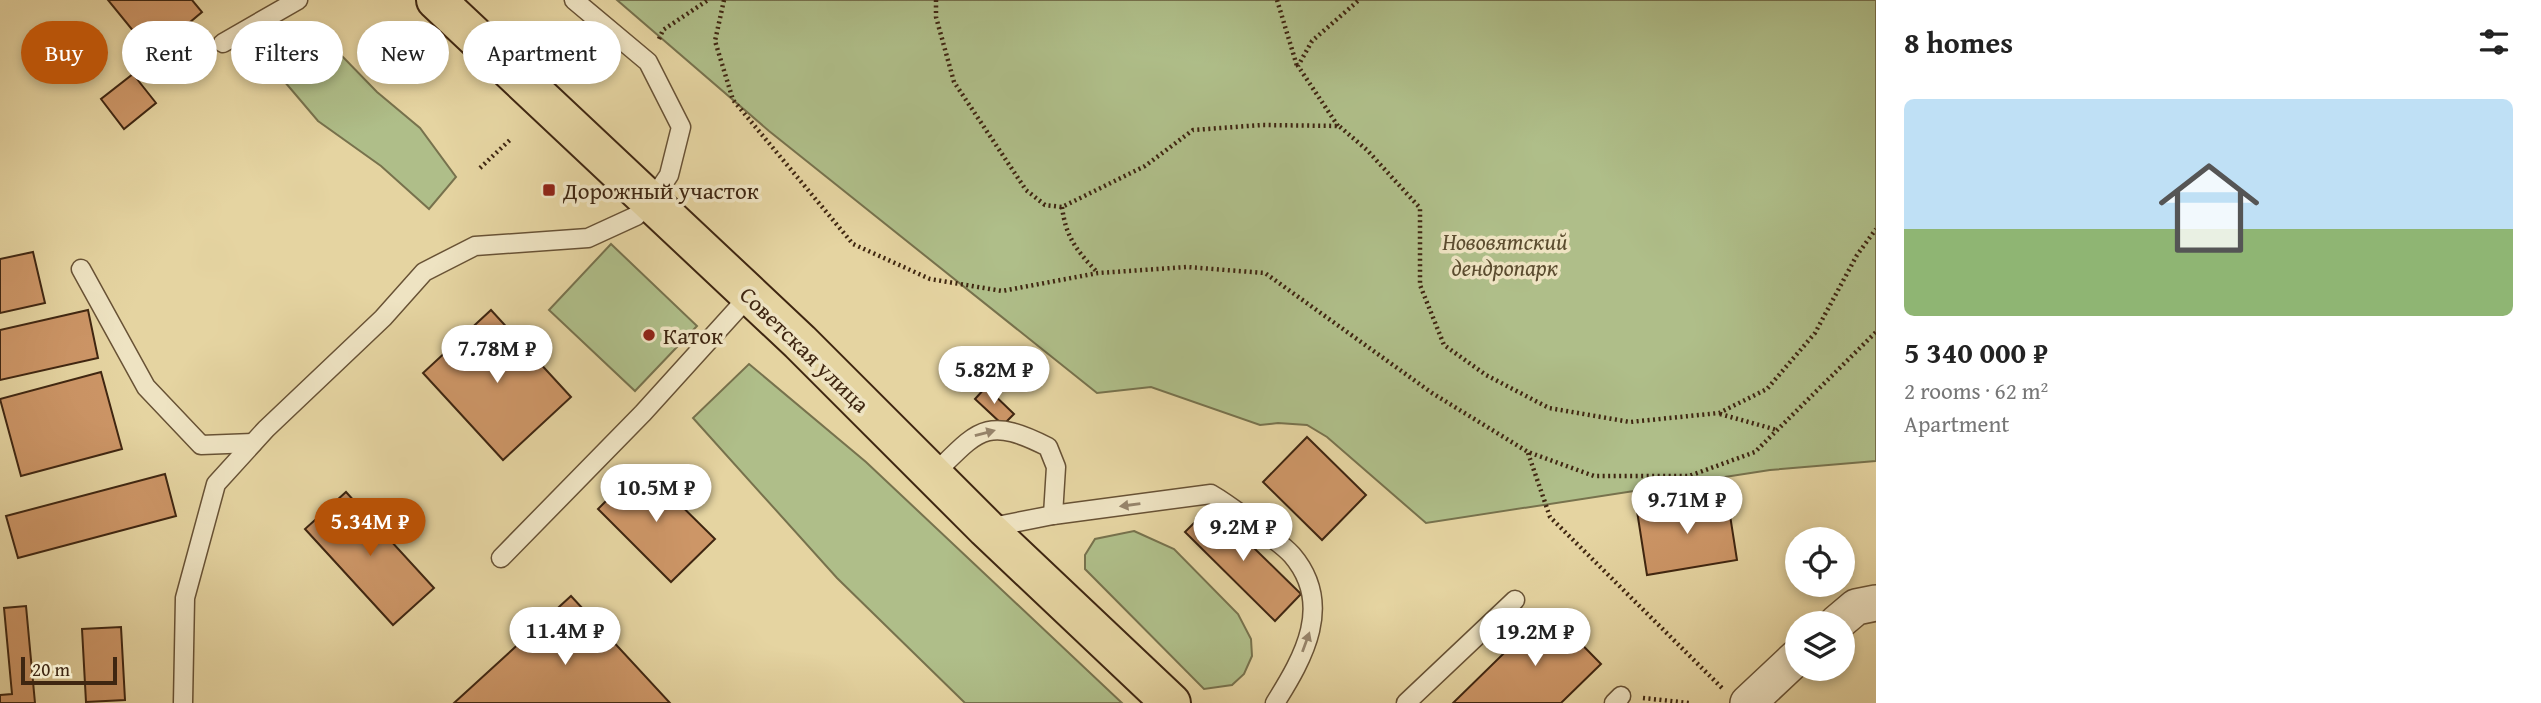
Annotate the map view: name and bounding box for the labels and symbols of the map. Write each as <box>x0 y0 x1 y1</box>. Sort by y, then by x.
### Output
place label: Дорожный участок <box>562 174 759 207</box>
marker: Дорожный участок <box>541 182 557 198</box>
park label: Нововятский дендропарк <box>1442 225 1568 284</box>
street label: Советская улица <box>733 278 877 420</box>
place label: Каток <box>663 319 723 352</box>
pin: 7.78M ₽ <box>432 326 562 385</box>
marker: Каток <box>641 327 657 343</box>
pin: 5.82M ₽ <box>929 346 1059 406</box>
one-way arrow <box>974 427 996 438</box>
pin: 10.5M ₽ <box>591 464 721 524</box>
pin: 9.71M ₽ <box>1622 476 1752 536</box>
pin: 5.34M ₽ <box>305 498 435 558</box>
one-way arrow <box>1119 499 1141 510</box>
pin: 9.2M ₽ <box>1186 504 1300 563</box>
pin: 11.4M ₽ <box>500 608 630 667</box>
pin: 19.2M ₽ <box>1470 608 1600 668</box>
one-way arrow <box>1301 632 1312 653</box>
scale bar <box>21 654 117 686</box>

